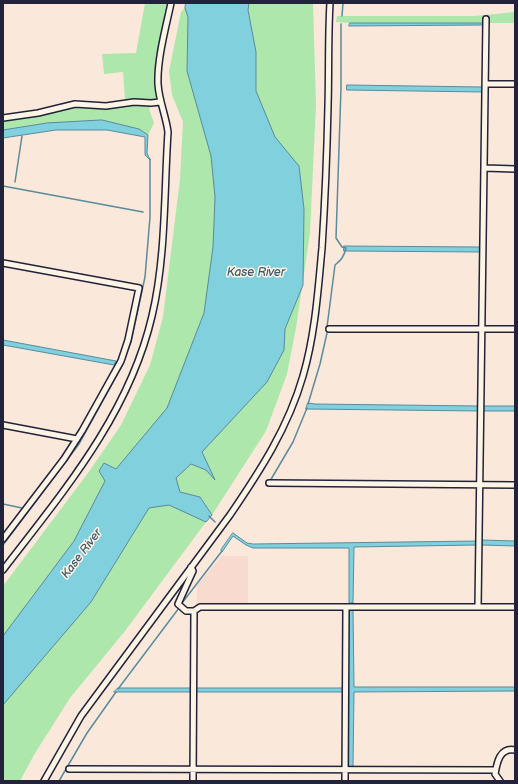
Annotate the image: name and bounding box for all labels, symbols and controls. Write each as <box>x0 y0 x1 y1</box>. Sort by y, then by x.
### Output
water label: Kase River <box>227 266 285 280</box>
water label: Kase River <box>59 526 105 582</box>

